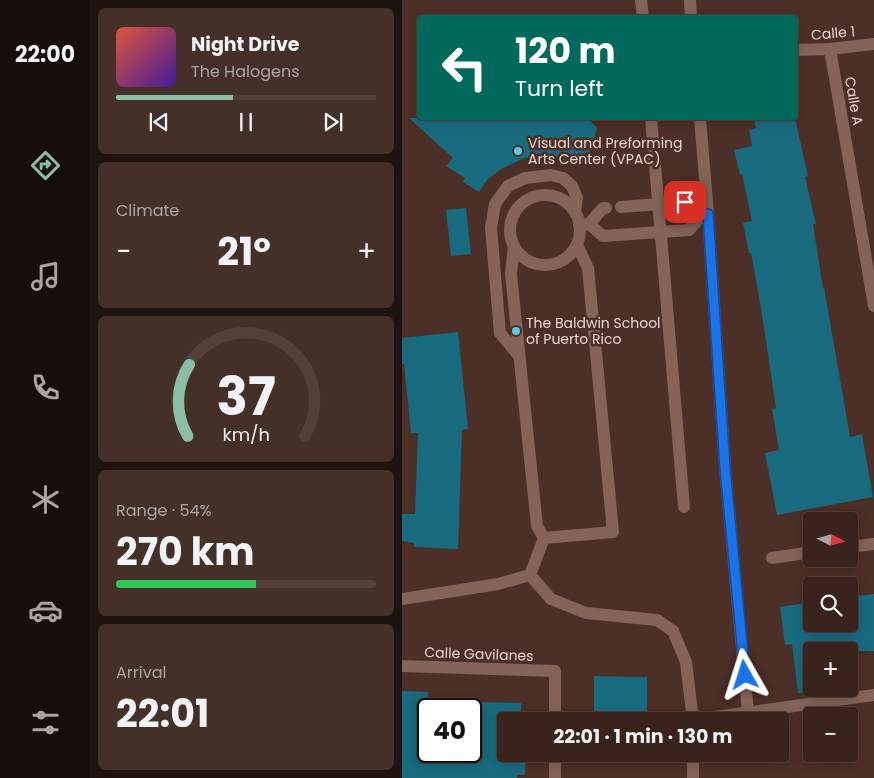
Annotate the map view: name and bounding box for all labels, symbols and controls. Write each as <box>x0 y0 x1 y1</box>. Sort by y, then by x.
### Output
street label: Calle 1 <box>810 21 856 45</box>
text: 120 m <box>515 26 615 75</box>
text: Night Drive <box>191 31 300 58</box>
icon: left <box>432 35 497 100</box>
text: 22:00 <box>15 39 75 70</box>
text: The Halogens <box>191 60 299 83</box>
text: Turn left <box>515 73 603 104</box>
street label: Calle A <box>840 75 868 127</box>
icon: previous <box>145 108 173 136</box>
icon: pause <box>232 108 260 136</box>
icon: next <box>319 108 347 136</box>
place label: Visual and Preforming Arts Center (VPAC) <box>528 133 683 169</box>
marker: Visual and Preforming Arts Center (VPAC) <box>512 145 524 157</box>
icon: directions <box>28 148 63 183</box>
pin <box>664 181 706 223</box>
icon: arrive <box>671 188 699 216</box>
text: Climate <box>116 199 179 222</box>
text: 21° <box>217 225 271 278</box>
text: − <box>116 232 131 271</box>
text: + <box>357 232 376 271</box>
icon: music <box>28 259 63 294</box>
place label: The Baldwin School of Puerto Rico <box>526 313 661 349</box>
marker: The Baldwin School of Puerto Rico <box>510 325 522 337</box>
text: 37 <box>216 360 276 433</box>
icon: phone <box>28 370 63 405</box>
text: km/h <box>222 422 270 447</box>
icon: climate <box>28 482 63 517</box>
text: Range · 54% <box>116 499 212 522</box>
north arrow <box>803 512 858 568</box>
map controls <box>803 512 858 762</box>
text: 270 km <box>116 525 255 578</box>
button: search <box>803 577 858 632</box>
icon: car <box>28 593 63 628</box>
street label: Calle Gavilanes <box>424 642 534 666</box>
button: + <box>803 642 858 697</box>
position arrow <box>718 648 770 700</box>
text: Arrival <box>116 661 166 684</box>
text: 22:01 <box>116 687 209 740</box>
speed limit sign: 40 <box>417 698 482 763</box>
icon: filters <box>28 705 63 740</box>
button: − <box>803 707 858 762</box>
text: 22:01 · 1 min · 130 m <box>554 723 732 750</box>

